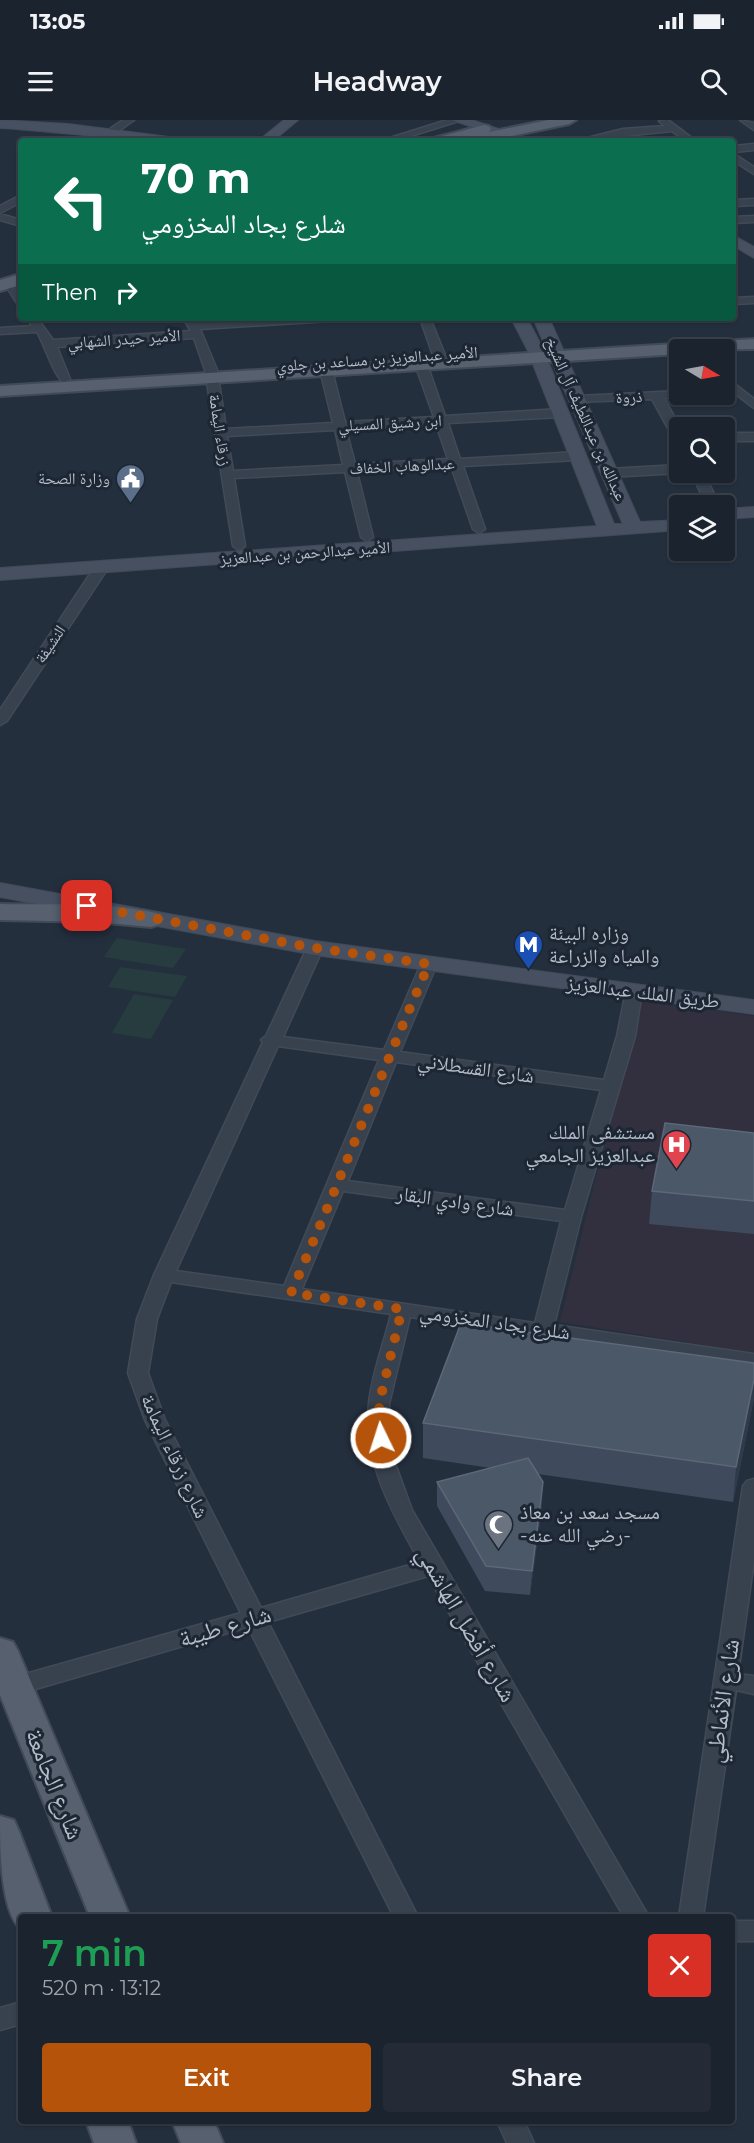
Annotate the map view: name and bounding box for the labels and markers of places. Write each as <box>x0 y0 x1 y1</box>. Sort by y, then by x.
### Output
public building icon: وزارة الصحة <box>115 462 147 504</box>
place label: وزارة الصحة <box>38 469 110 488</box>
pin <box>61 880 112 931</box>
place label: وزاره البيئة والمياه والزراعة <box>549 921 659 968</box>
metro station icon: وزاره البيئة والمياه والزراعة <box>512 928 544 970</box>
place label: مستشفى الملك عبدالعزيز الجامعي <box>526 1120 655 1171</box>
hospital icon: مستشفى الملك عبدالعزيز الجامعي <box>660 1128 692 1170</box>
place label: مسجد سعد بن معاذ -رضي الله عنه- <box>520 1500 660 1551</box>
mosque icon: مسجد سعد بن معاذ -رضي الله عنه- <box>483 1508 515 1550</box>

